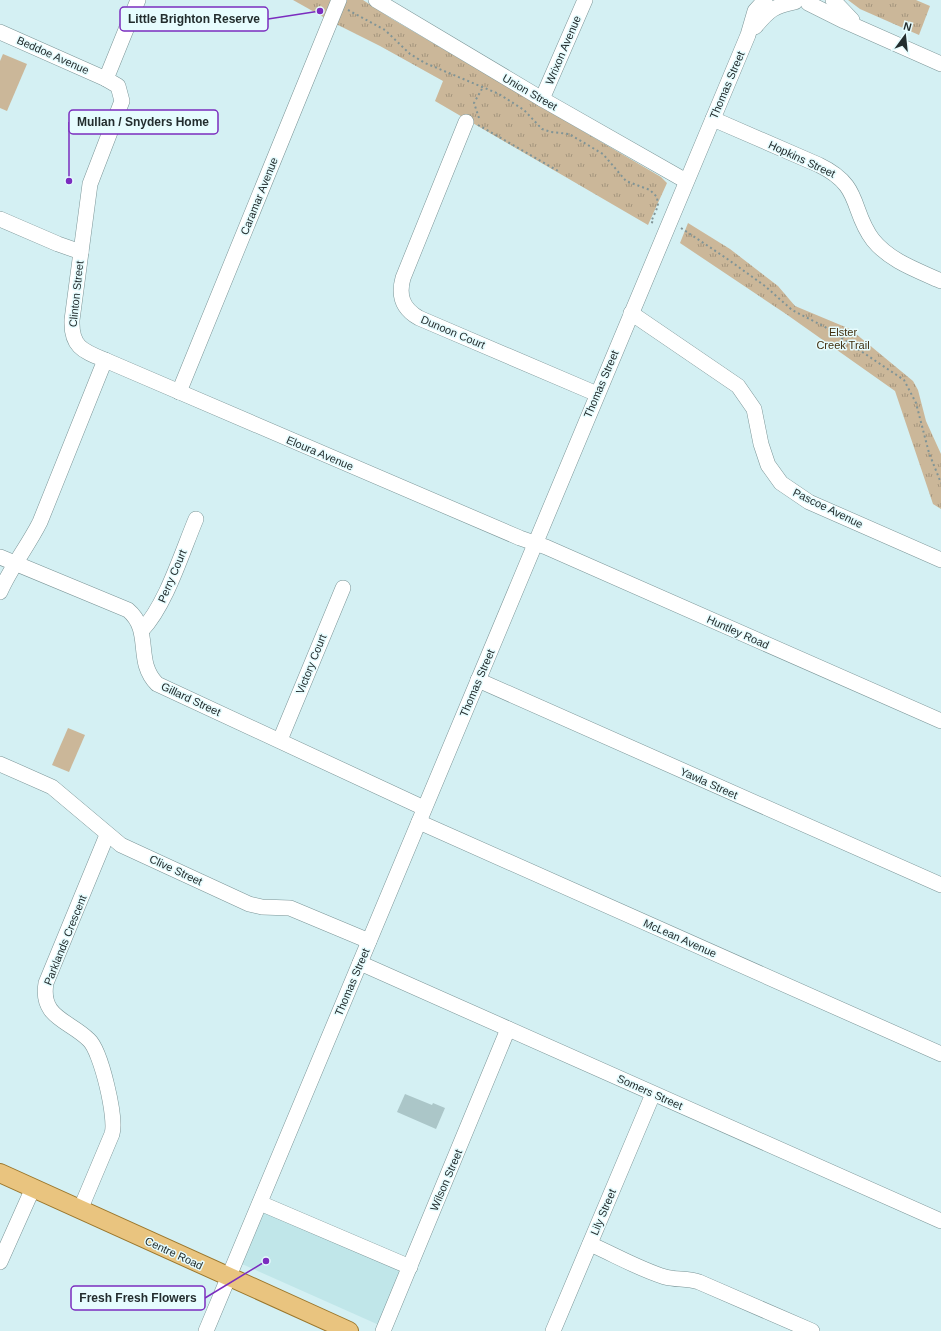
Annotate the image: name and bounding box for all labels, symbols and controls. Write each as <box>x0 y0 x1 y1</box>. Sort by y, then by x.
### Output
callout: Little Brighton Reserve <box>120 7 268 31</box>
text: Little Brighton Reserve <box>128 12 260 26</box>
street label: Wrixon Avenue <box>543 14 583 86</box>
north arrow <box>885 16 925 56</box>
text: N <box>902 20 913 33</box>
street label: Beddoe Avenue <box>15 34 91 76</box>
street label: Thomas Street <box>707 49 747 121</box>
street label: Union Street <box>501 72 559 112</box>
callout: Mullan / Snyders Home <box>69 110 218 134</box>
text: Mullan / Snyders Home <box>77 115 209 129</box>
street label: Hopkins Street <box>767 138 837 180</box>
street label: Caramar Avenue <box>238 156 280 236</box>
street label: Clinton Street <box>67 260 85 328</box>
street label: Dunoon Court <box>419 313 487 351</box>
park label: Elster Creek Trail <box>816 326 870 351</box>
street label: Thomas Street <box>581 348 621 420</box>
street label: Eloura Avenue <box>285 434 355 472</box>
street label: Pascoe Avenue <box>791 486 865 530</box>
street label: Perry Court <box>155 548 189 604</box>
street label: Huntley Road <box>705 613 771 651</box>
street label: Victory Court <box>294 632 328 696</box>
street label: Thomas Street <box>457 647 497 719</box>
street label: Gillard Street <box>159 680 223 718</box>
street label: Yawla Street <box>678 765 740 801</box>
street label: Clive Street <box>148 853 204 887</box>
street label: Parklands Crescent <box>41 893 89 987</box>
street label: McLean Avenue <box>642 917 718 959</box>
street label: Thomas Street <box>332 946 372 1018</box>
street label: Somers Street <box>615 1072 685 1112</box>
street label: Wilson Street <box>428 1148 464 1212</box>
street label: Lily Street <box>588 1187 618 1237</box>
street label: Centre Road <box>143 1234 205 1272</box>
callout: Fresh Fresh Flowers <box>71 1286 205 1310</box>
text: Fresh Fresh Flowers <box>79 1291 197 1305</box>

